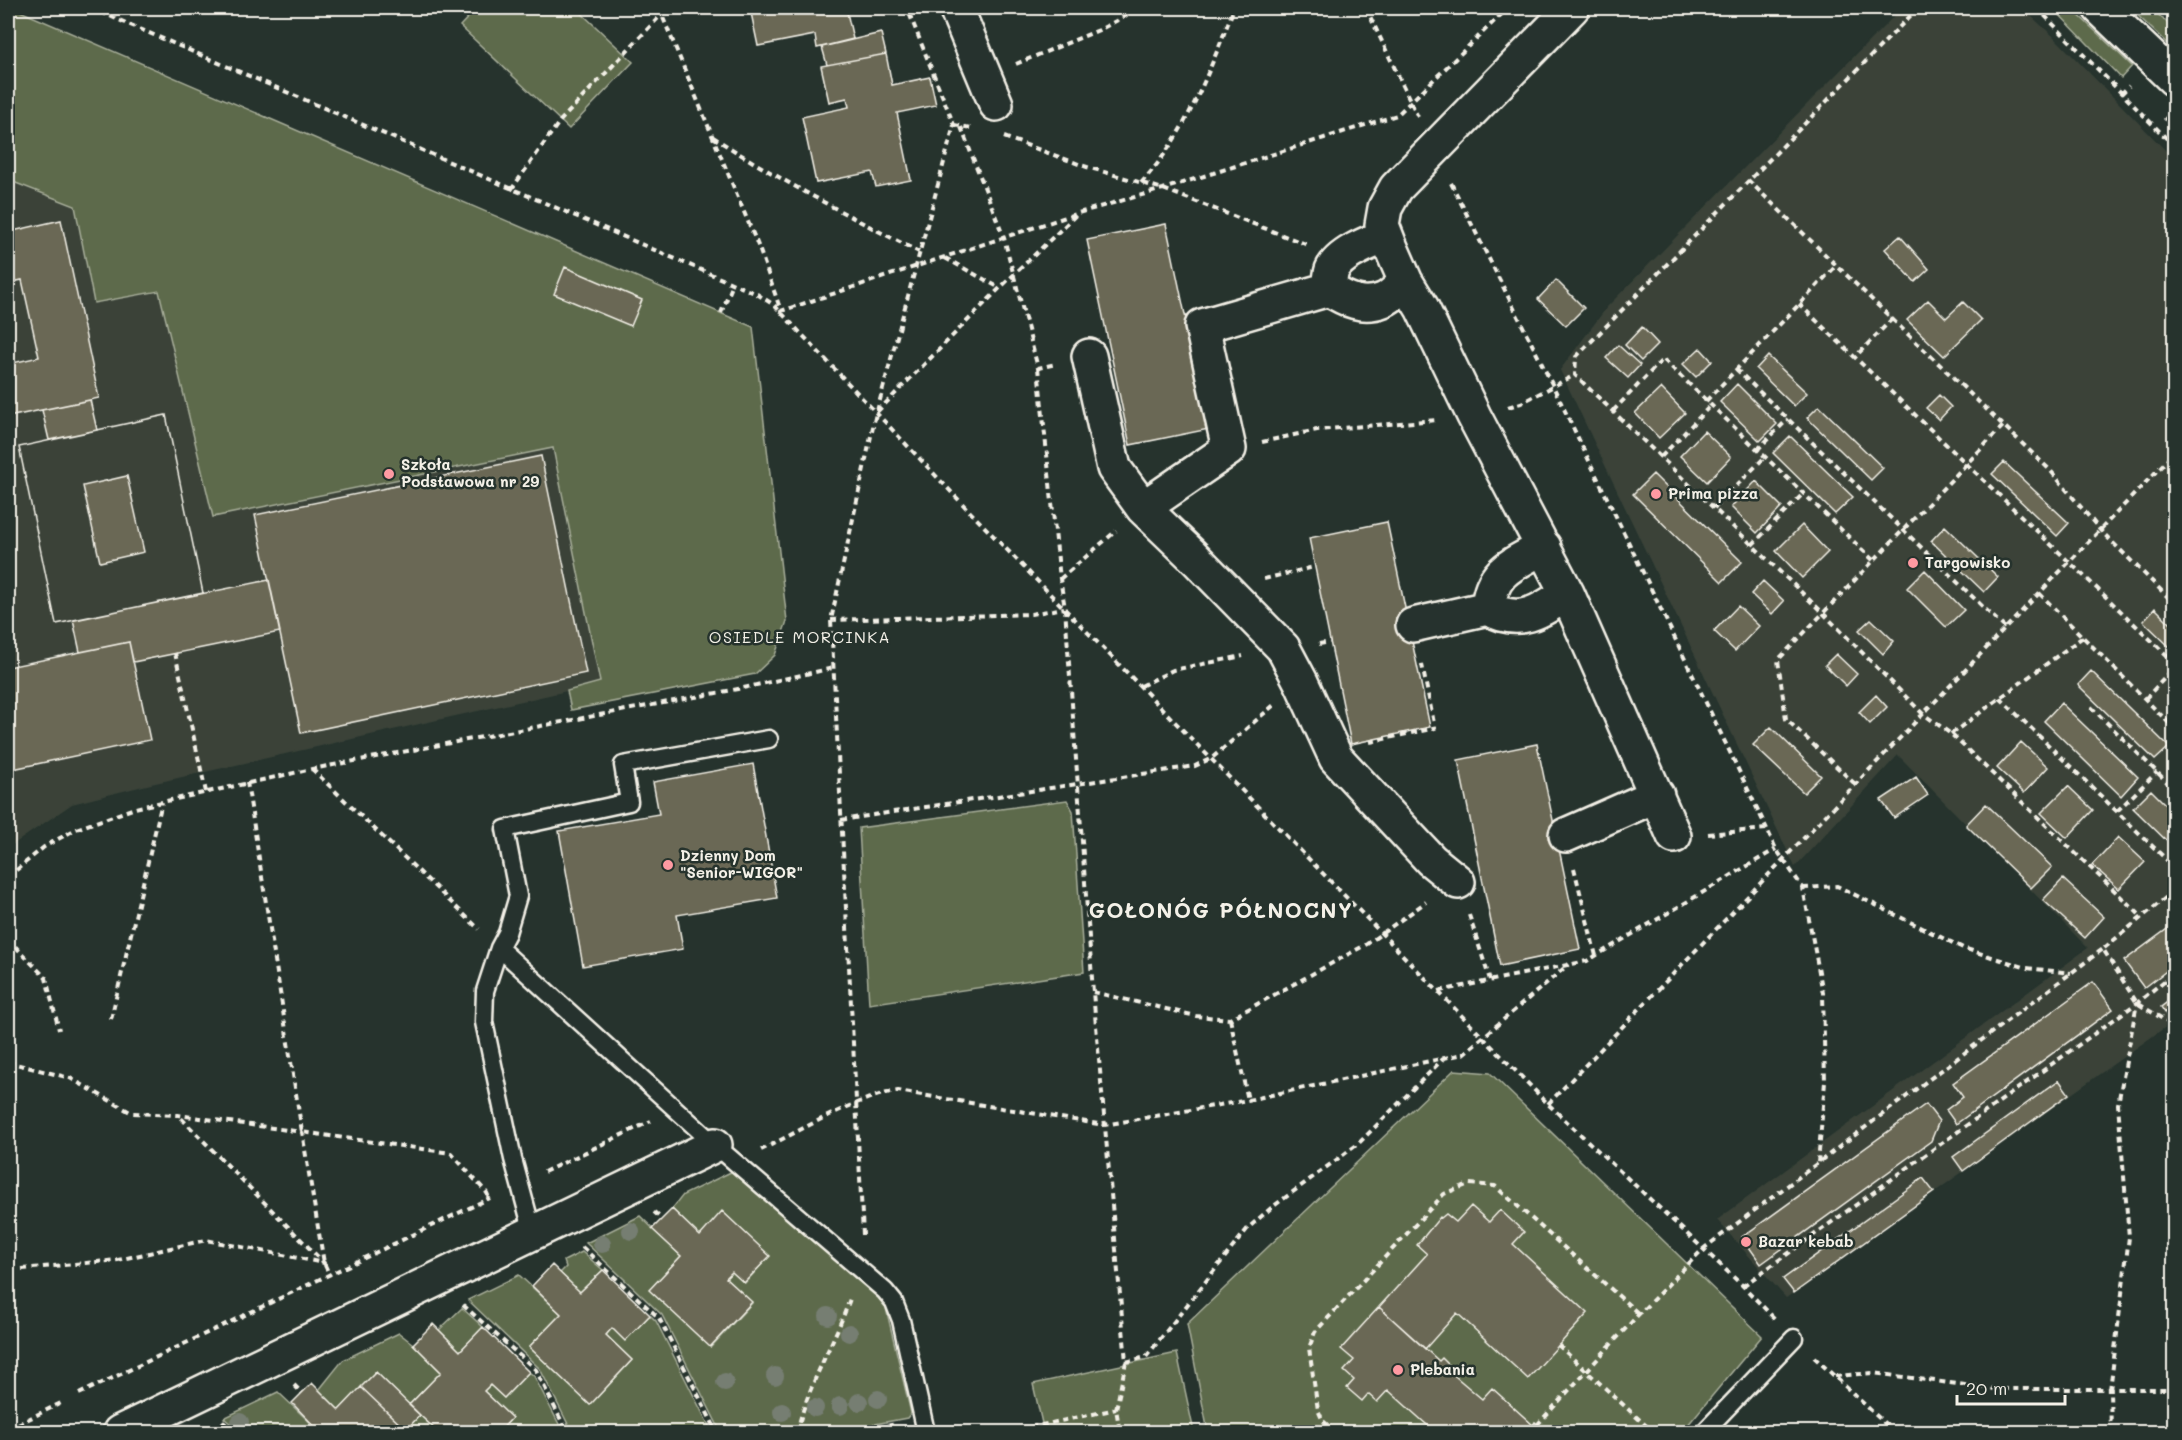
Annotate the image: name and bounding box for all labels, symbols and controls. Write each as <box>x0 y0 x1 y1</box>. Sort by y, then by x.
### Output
place label: Szkoła Podstawowa nr 29 <box>401 454 539 491</box>
marker: Szkoła Podstawowa nr 29 <box>382 467 396 481</box>
place label: Prima pizza <box>1668 483 1758 503</box>
marker: Prima pizza <box>1649 487 1663 501</box>
place label: Targowisko <box>1925 552 2010 572</box>
marker: Targowisko <box>1906 556 1920 570</box>
district label: OSIEDLE MORCINKA <box>709 626 891 647</box>
place label: Dzienny Dom "Senior-WIGOR" <box>680 845 803 882</box>
marker: Dzienny Dom "Senior-WIGOR" <box>661 858 675 872</box>
district label: GOŁONÓG PÓŁNOCNY <box>1089 896 1353 923</box>
place label: Bazar kebab <box>1758 1231 1854 1251</box>
marker: Bazar kebab <box>1739 1235 1753 1249</box>
place label: Plebania <box>1410 1359 1475 1379</box>
marker: Plebania <box>1391 1363 1405 1377</box>
scale bar <box>1957 1368 2065 1406</box>
text: 20 m <box>1966 1376 2007 1400</box>

